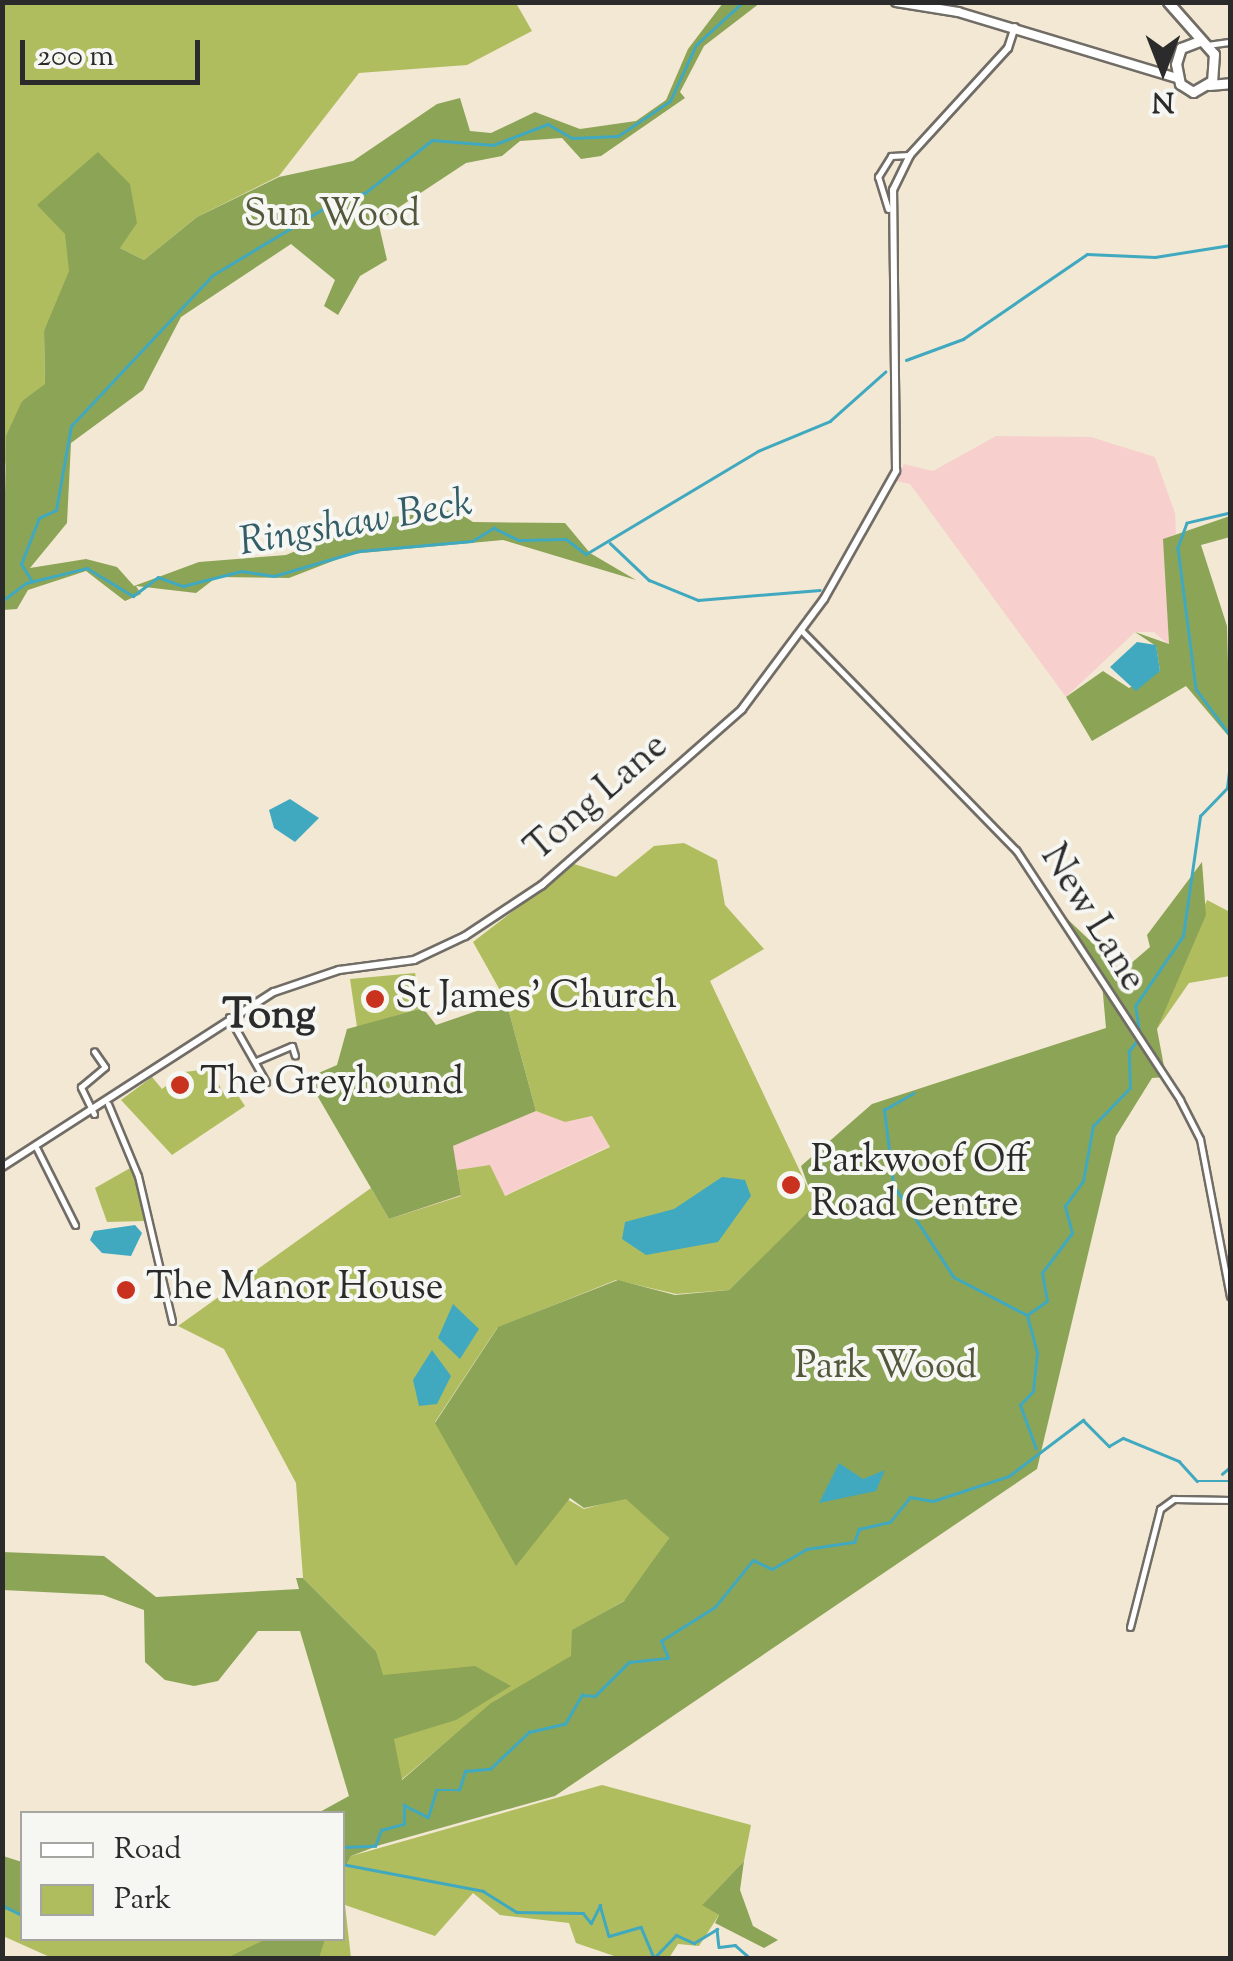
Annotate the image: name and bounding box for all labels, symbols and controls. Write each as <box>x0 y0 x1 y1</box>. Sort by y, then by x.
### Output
scale bar <box>25 20 205 82</box>
north arrow <box>1113 20 1213 120</box>
text: 200 m <box>37 36 114 79</box>
text: N <box>1152 80 1174 120</box>
park label: Sun Wood <box>244 194 420 240</box>
water label: Ringshaw Beck <box>236 481 476 569</box>
street label: Tong Lane <box>518 725 678 873</box>
street label: New Lane <box>1028 838 1154 1000</box>
place label: St James' Church <box>395 976 677 1022</box>
marker: St James' Church <box>364 988 386 1010</box>
district label: Tong <box>222 992 316 1042</box>
place label: The Greyhound <box>200 1062 464 1108</box>
marker: The Greyhound <box>169 1074 191 1096</box>
place label: Parkwoof Off Road Centre <box>811 1140 1029 1230</box>
marker: Parkwoof Off Road Centre <box>780 1174 802 1196</box>
place label: The Manor House <box>146 1267 443 1313</box>
marker: The Manor House <box>115 1279 137 1301</box>
park label: Park Wood <box>795 1346 977 1392</box>
legend <box>20 1811 345 1941</box>
text: Road <box>114 1829 181 1872</box>
text: Park <box>114 1879 171 1922</box>

